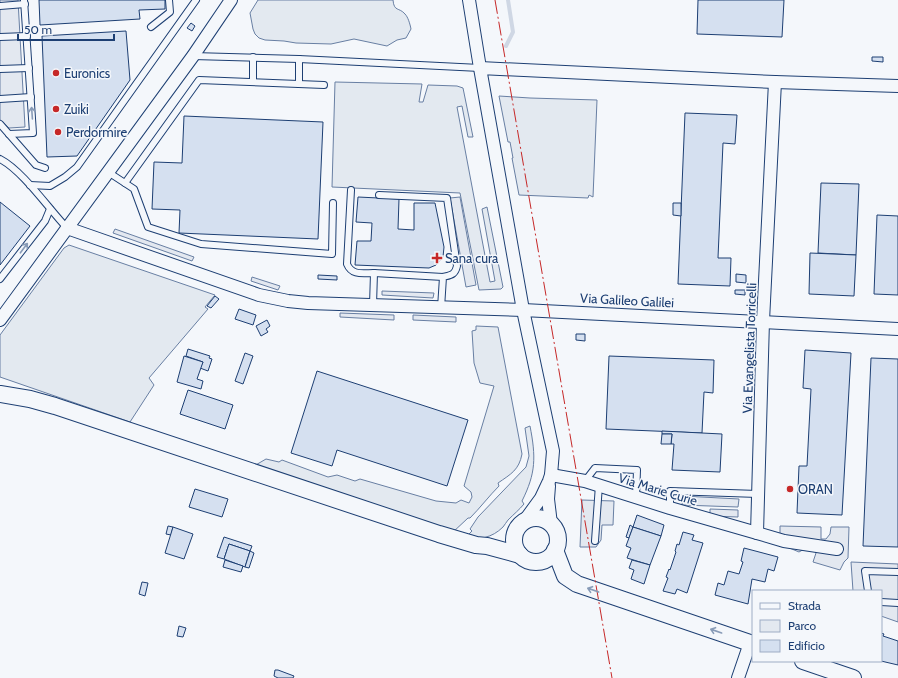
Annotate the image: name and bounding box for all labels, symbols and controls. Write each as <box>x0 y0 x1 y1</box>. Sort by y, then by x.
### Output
scale bar <box>18 16 114 42</box>
text: 50 m <box>24 22 52 37</box>
place label: Euronics <box>64 65 111 81</box>
marker: Euronics <box>51 68 61 78</box>
place label: Zuiki <box>64 101 89 117</box>
marker: Zuiki <box>51 104 61 114</box>
one-way arrow <box>28 107 35 120</box>
place label: Perdormire <box>66 124 127 140</box>
marker: Perdormire <box>53 127 63 137</box>
one-way arrow <box>19 243 28 254</box>
place label: Sana cura <box>445 250 499 266</box>
marker: Sana cura <box>432 253 442 263</box>
street label: Via Evangelista Torricelli <box>739 282 759 414</box>
street label: Via Galileo Galilei <box>580 290 674 310</box>
street label: Via Marie Curie <box>617 469 700 509</box>
place label: ORAN <box>798 481 833 497</box>
marker: ORAN <box>785 484 795 494</box>
one-way arrow <box>587 585 599 593</box>
legend <box>752 590 882 662</box>
text: Strada <box>788 598 821 613</box>
text: Parco <box>788 618 816 633</box>
one-way arrow <box>710 627 723 634</box>
text: Edificio <box>788 638 825 653</box>

